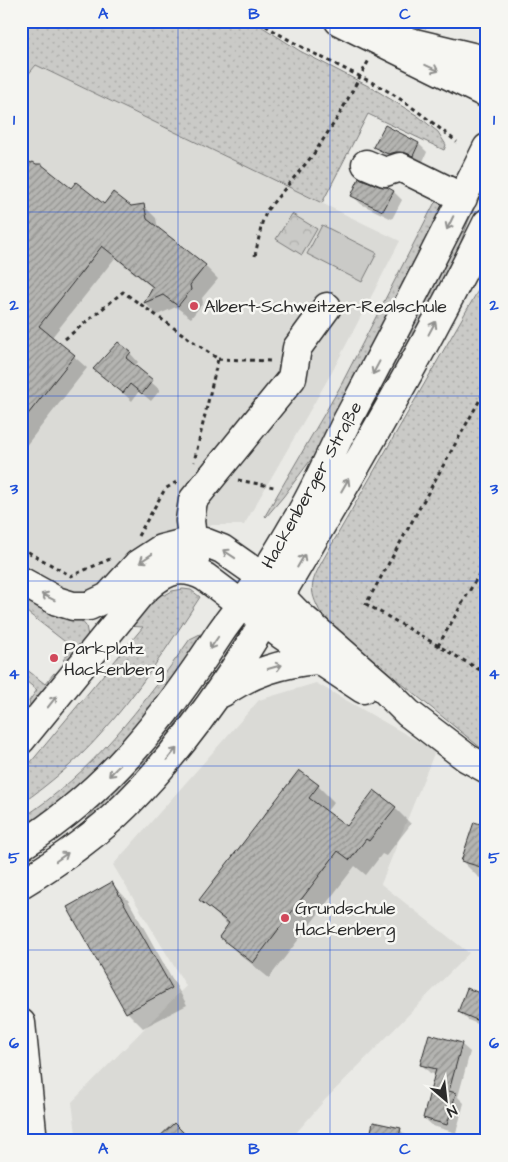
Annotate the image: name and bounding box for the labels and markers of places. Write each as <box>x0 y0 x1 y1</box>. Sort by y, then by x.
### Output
place label: Albert-Schweitzer-Realschule <box>204 294 447 319</box>
marker: Albert-Schweitzer-Realschule <box>188 300 200 312</box>
place label: Parkplatz Hackenberg <box>64 636 164 683</box>
marker: Parkplatz Hackenberg <box>48 652 60 664</box>
place label: Grundschule Hackenberg <box>295 896 396 943</box>
marker: Grundschule Hackenberg <box>279 912 291 924</box>

